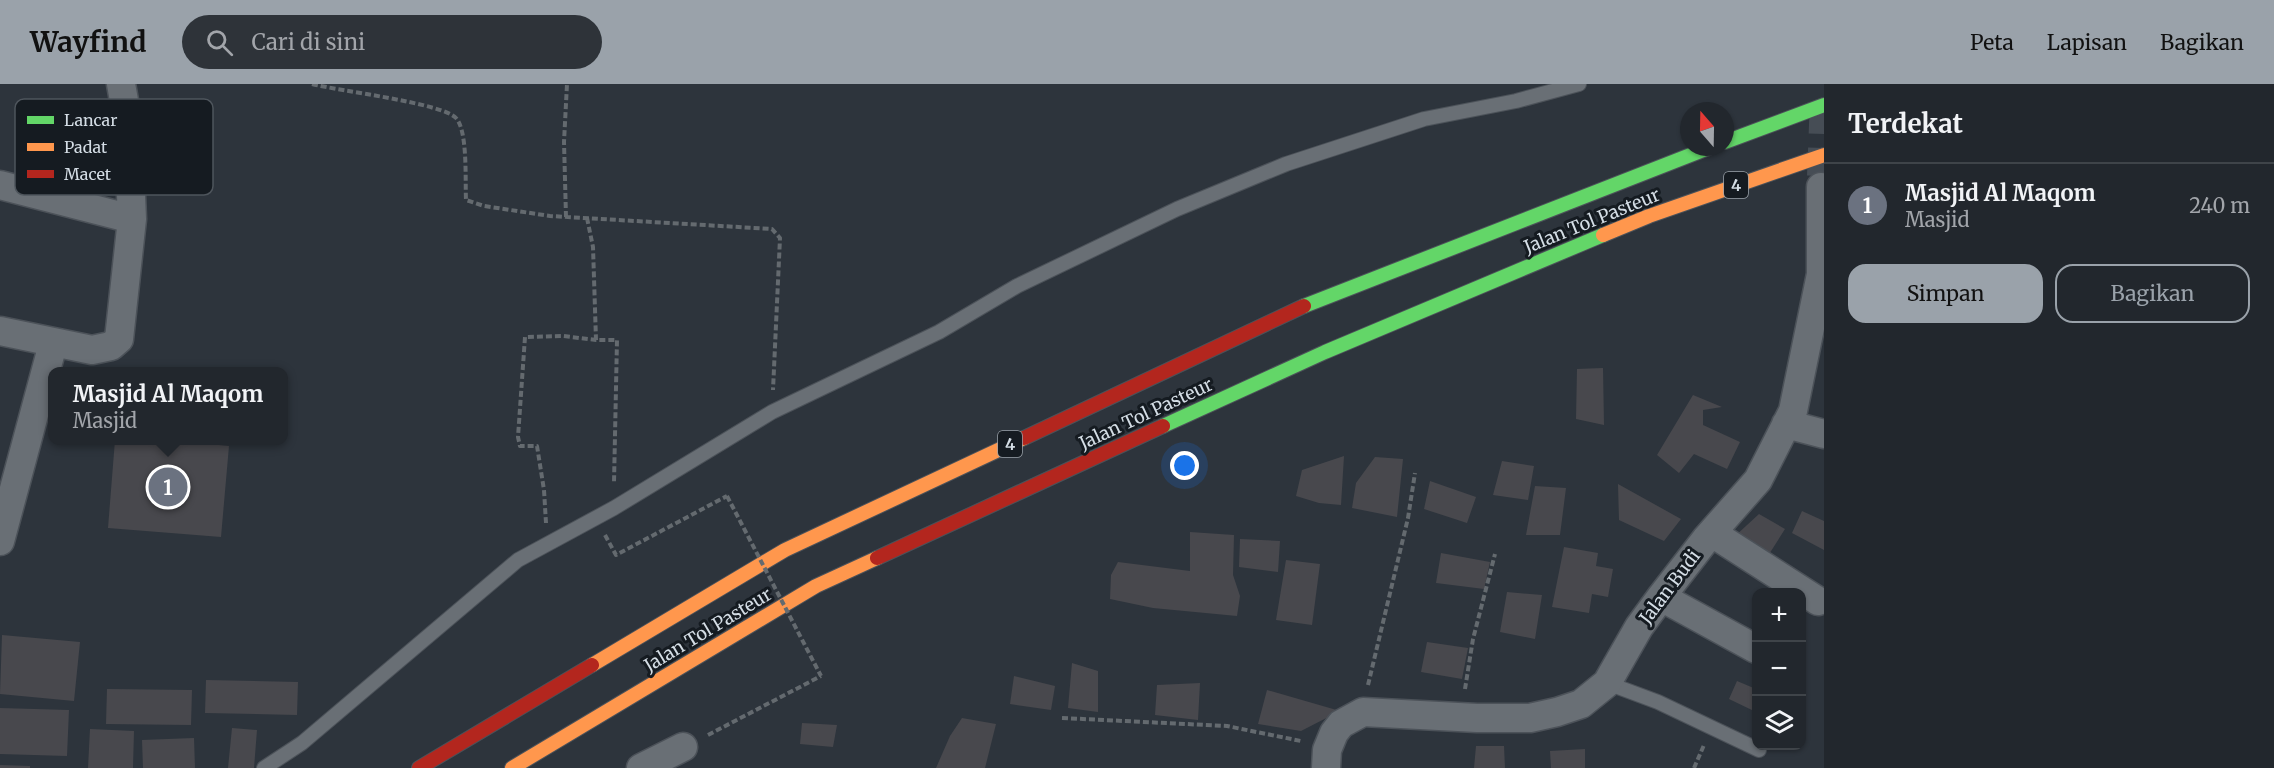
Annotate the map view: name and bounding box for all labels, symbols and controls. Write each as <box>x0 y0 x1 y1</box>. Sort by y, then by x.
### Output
search box <box>182 15 602 69</box>
text: Wayfind <box>30 24 146 60</box>
icon: search <box>203 26 236 59</box>
text: Cari di sini <box>251 28 365 56</box>
text: Peta <box>1970 29 2014 56</box>
text: Lapisan <box>2047 29 2127 56</box>
text: Bagikan <box>2160 29 2244 56</box>
legend <box>15 99 213 195</box>
north arrow <box>1680 102 1734 156</box>
text: Terdekat <box>1848 107 1963 140</box>
text: Lancar <box>64 110 117 130</box>
text: Padat <box>64 137 108 157</box>
text: Macet <box>64 164 112 184</box>
road number: 4 <box>1724 172 1748 198</box>
text: Masjid Al Maqom <box>1905 179 2096 207</box>
street label: Jalan Tol Pasteur <box>1520 183 1663 259</box>
text: 1 <box>1863 193 1872 218</box>
text: 240 m <box>2189 193 2250 218</box>
text: Masjid <box>1905 207 1970 232</box>
button: Simpan <box>1848 264 2043 323</box>
button: Bagikan <box>2055 264 2250 323</box>
popup <box>48 367 288 445</box>
street label: Jalan Tol Pasteur <box>1074 373 1216 455</box>
text: Masjid Al Maqom <box>73 380 263 408</box>
text: Masjid <box>73 408 137 433</box>
road number: 4 <box>998 431 1022 457</box>
your location <box>1170 451 1199 480</box>
pin: 1 <box>148 464 188 510</box>
street label: Jalan Budi <box>1634 545 1705 629</box>
street label: Jalan Tol Pasteur <box>639 582 776 677</box>
map controls <box>1752 588 1806 750</box>
button: + <box>1752 588 1806 642</box>
button: − <box>1752 642 1806 696</box>
button: layers <box>1752 696 1806 750</box>

